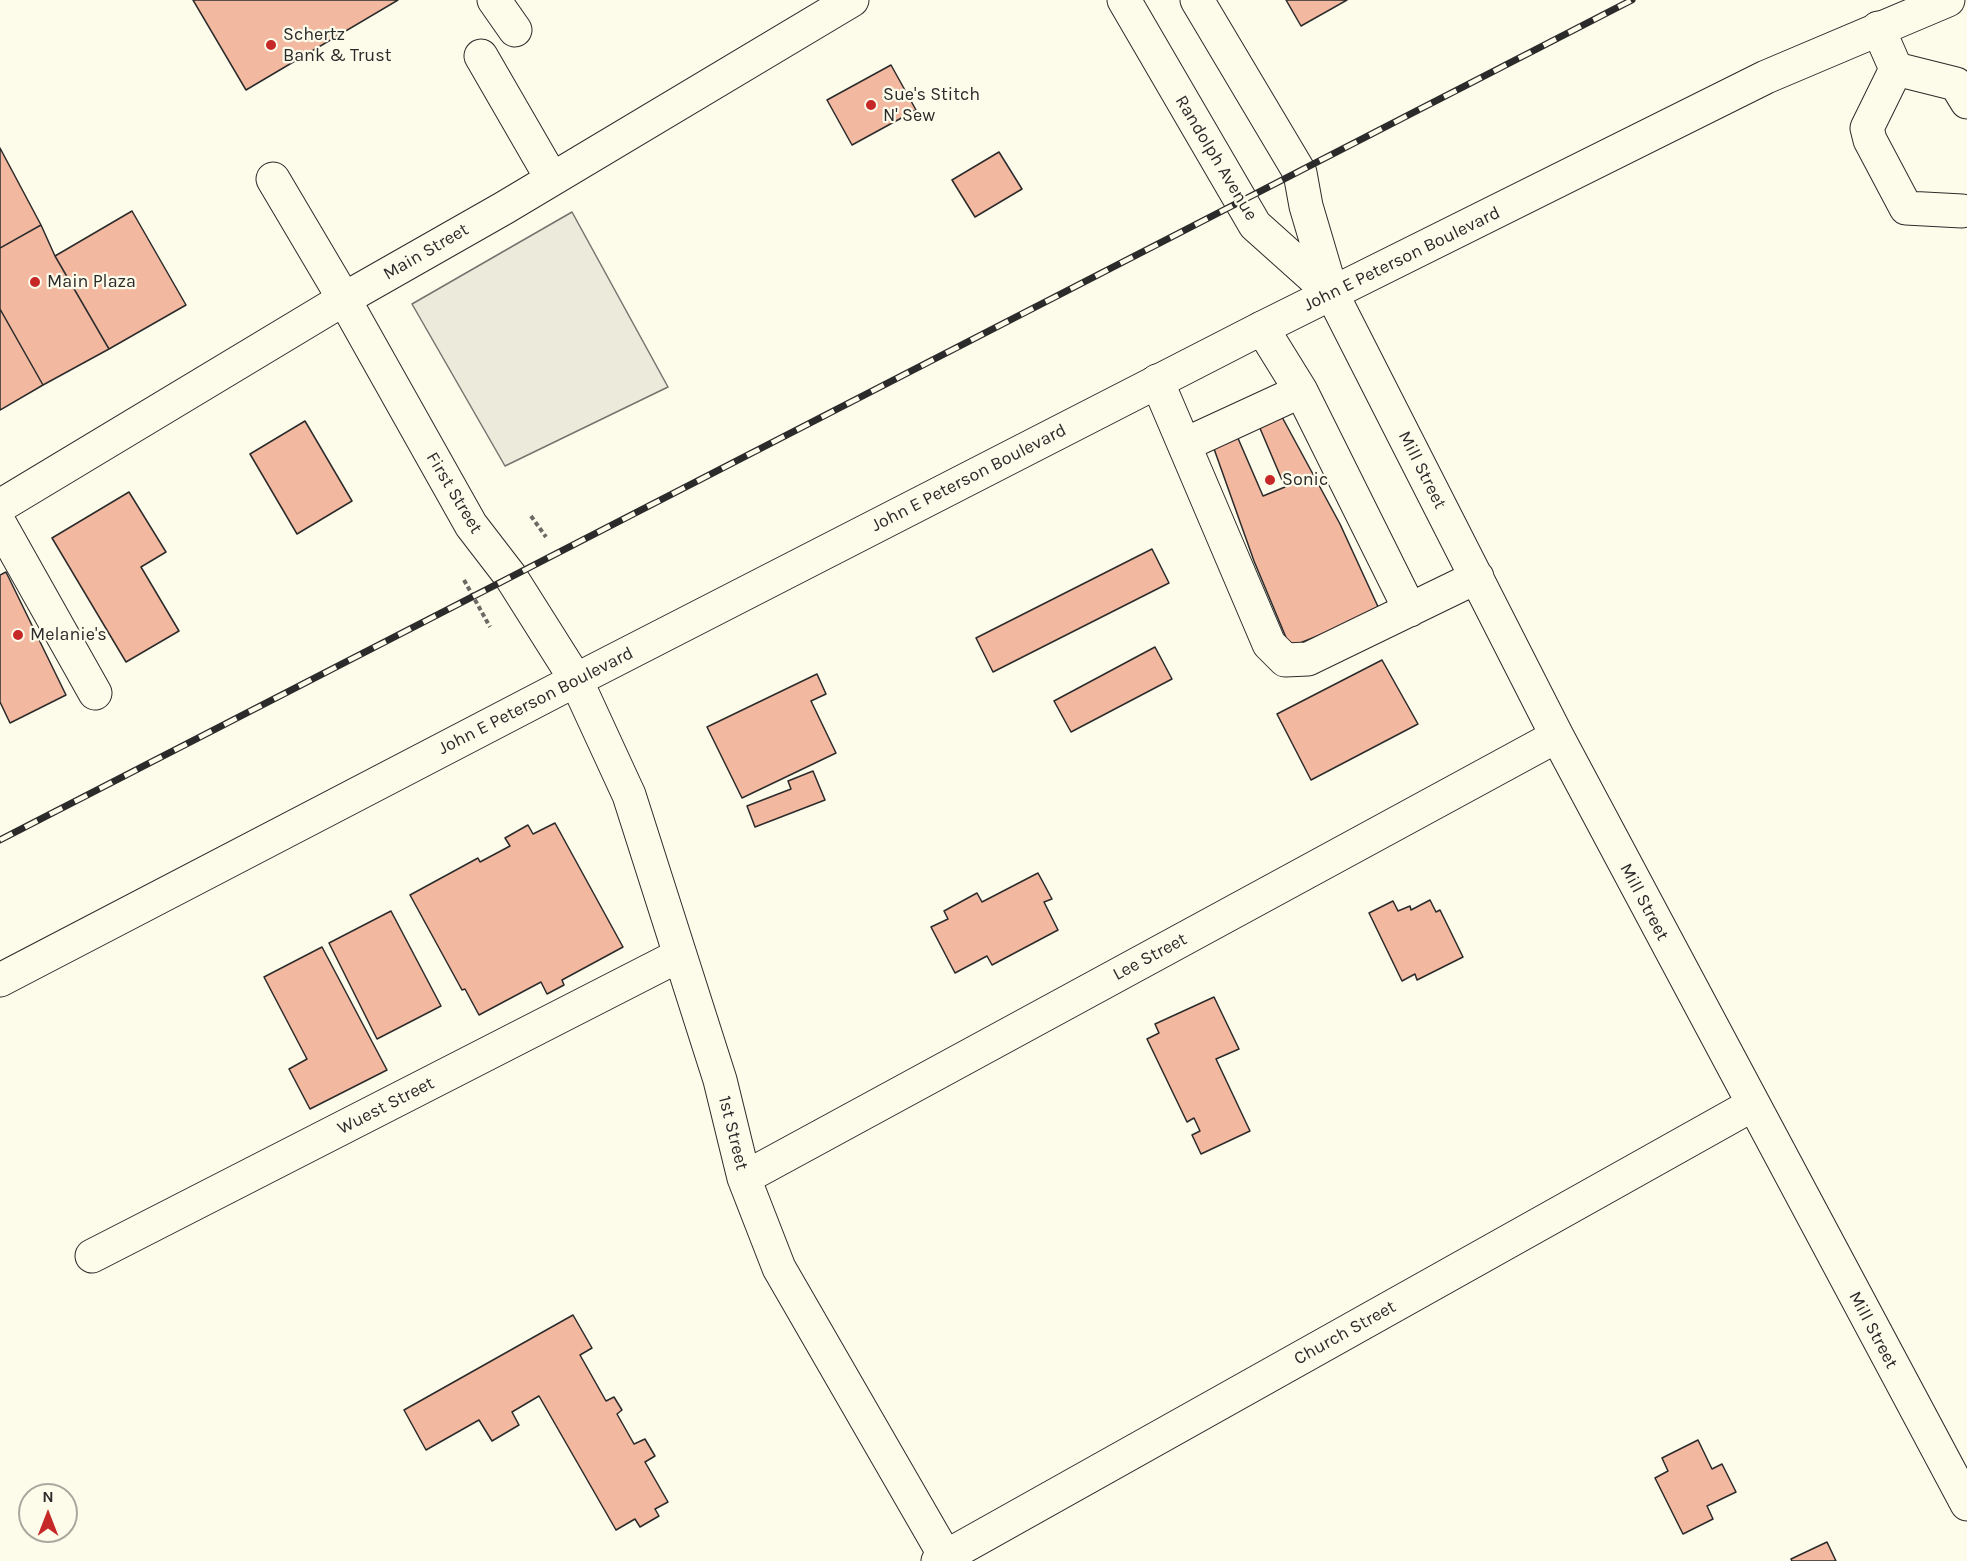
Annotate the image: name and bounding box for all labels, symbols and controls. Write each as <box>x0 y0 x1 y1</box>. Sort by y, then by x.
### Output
place label: Schertz Bank & Trust <box>283 24 391 66</box>
marker: Schertz Bank & Trust <box>264 38 278 52</box>
place label: Sue's Stitch N' Sew <box>883 84 980 127</box>
street label: Randolph Avenue <box>1170 91 1262 225</box>
marker: Sue's Stitch N' Sew <box>864 98 878 112</box>
street label: John E Peterson Boulevard <box>1300 202 1504 316</box>
street label: Main Street <box>379 219 473 285</box>
place label: Main Plaza <box>47 271 136 293</box>
marker: Main Plaza <box>28 275 42 289</box>
street label: John E Peterson Boulevard <box>868 419 1070 537</box>
street label: Mill Street <box>1393 428 1451 512</box>
street label: First Street <box>421 448 487 538</box>
place label: Sonic <box>1282 469 1328 491</box>
marker: Sonic <box>1263 473 1277 487</box>
place label: Melanie's <box>30 624 107 646</box>
marker: Melanie's <box>11 628 25 642</box>
street label: John E Peterson Boulevard <box>435 642 637 760</box>
street label: Mill Street <box>1615 860 1673 944</box>
street label: Lee Street <box>1109 929 1191 985</box>
street label: Wuest Street <box>334 1072 438 1140</box>
street label: 1st Street <box>713 1094 753 1172</box>
street label: Mill Street <box>1844 1288 1902 1372</box>
street label: Church Street <box>1290 1296 1400 1370</box>
north arrow <box>18 1483 78 1543</box>
text: N <box>42 1487 54 1506</box>

